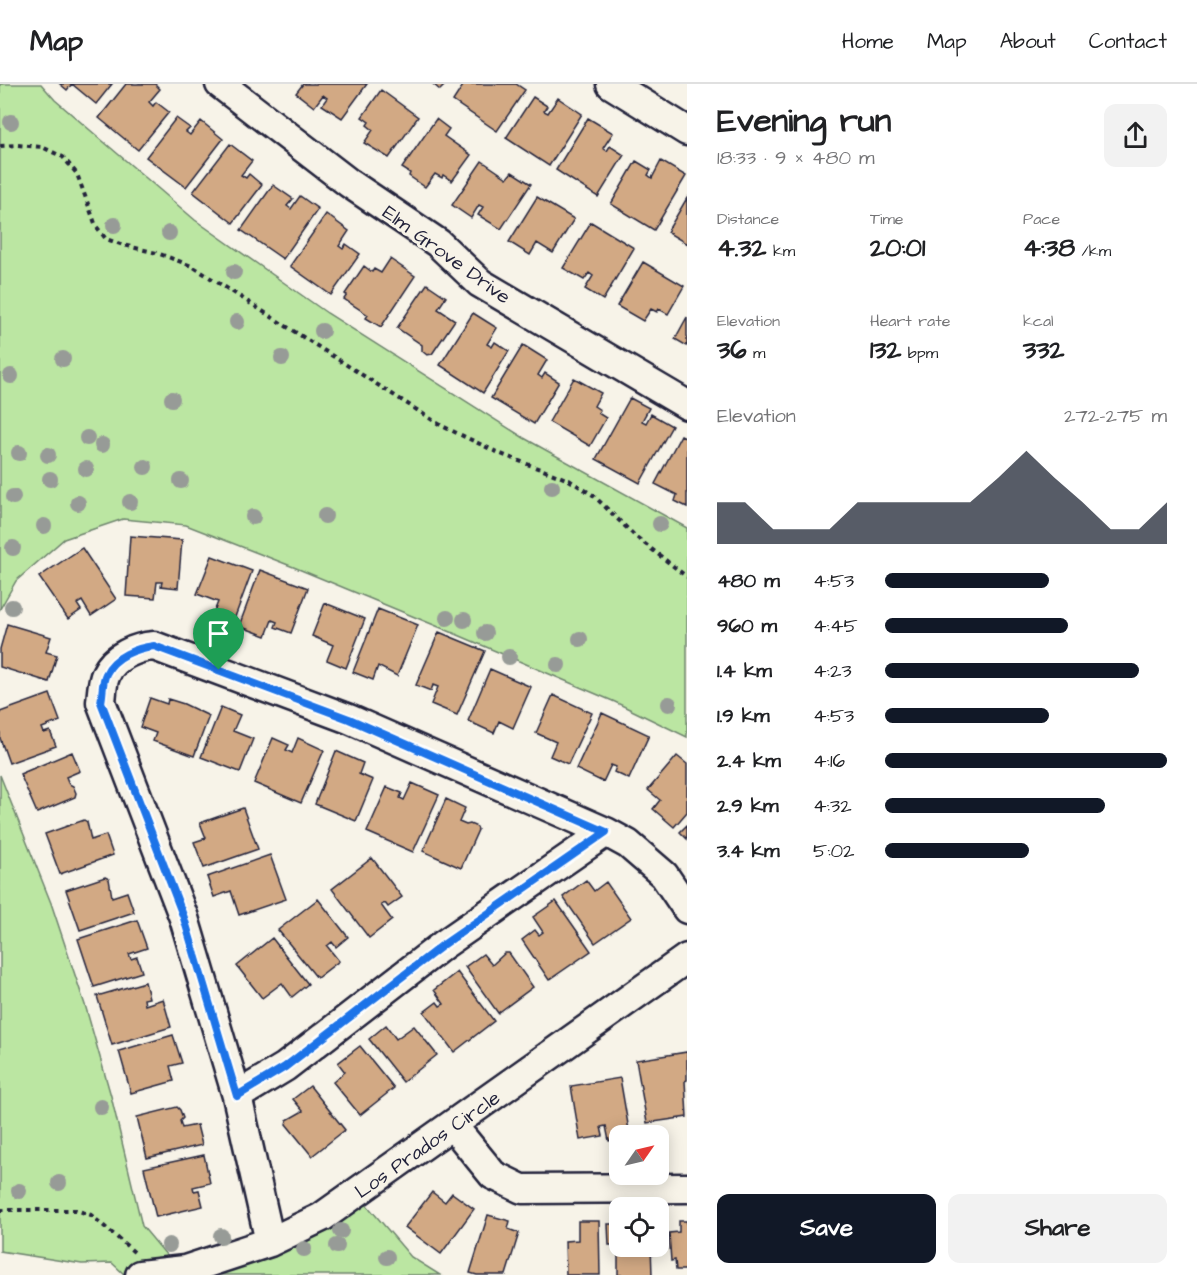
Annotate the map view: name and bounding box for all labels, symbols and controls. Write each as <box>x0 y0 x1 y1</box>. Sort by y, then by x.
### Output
text: Map <box>30 22 83 61</box>
text: Home <box>842 27 894 56</box>
text: Map <box>927 27 967 56</box>
text: About <box>1000 27 1056 56</box>
text: Contact <box>1089 27 1167 56</box>
text: Evening run <box>717 98 891 144</box>
button: share <box>1104 104 1167 167</box>
text: 18:33 · 9 × 480 m <box>717 144 875 172</box>
street label: Elm Grove Drive <box>377 199 516 311</box>
text: Distance <box>717 208 779 230</box>
text: Time <box>870 208 904 230</box>
text: Pace <box>1023 208 1060 230</box>
text: 4.32 <box>717 230 766 266</box>
text: 20:01 <box>870 230 925 266</box>
text: 4:38 <box>1023 230 1075 266</box>
text: km <box>766 240 795 262</box>
text: /km <box>1075 240 1111 262</box>
text: Elevation <box>717 310 780 332</box>
text: Heart rate <box>870 310 950 332</box>
text: kcal <box>1023 310 1054 332</box>
text: 36 <box>717 332 747 368</box>
text: 132 <box>870 332 901 368</box>
text: 332 <box>1023 332 1064 368</box>
text: m <box>747 342 765 364</box>
text: bpm <box>901 342 938 364</box>
text: Elevation <box>717 402 796 430</box>
text: 272–275 m <box>1064 402 1167 430</box>
text: 480 m <box>717 567 780 595</box>
text: 4:53 <box>813 567 854 595</box>
pin <box>193 608 244 670</box>
text: 960 m <box>717 612 777 640</box>
text: 4:45 <box>813 612 858 640</box>
icon: arrive <box>202 617 235 650</box>
text: 1.4 km <box>717 657 772 685</box>
text: 4:23 <box>813 657 852 685</box>
text: 1.9 km <box>717 702 770 730</box>
text: 4:53 <box>813 702 854 730</box>
text: 2.4 km <box>717 747 781 775</box>
text: 4:16 <box>813 747 845 775</box>
text: 2.9 km <box>717 792 779 820</box>
text: 4:32 <box>813 792 852 820</box>
text: 3.4 km <box>717 837 779 865</box>
text: 5:02 <box>813 837 855 865</box>
street label: Los Prados Circle <box>349 1084 506 1205</box>
north arrow <box>609 1125 669 1185</box>
map controls <box>609 1125 669 1257</box>
button: Save <box>717 1194 936 1263</box>
button: Share <box>948 1194 1167 1263</box>
button: locate <box>609 1197 669 1257</box>

